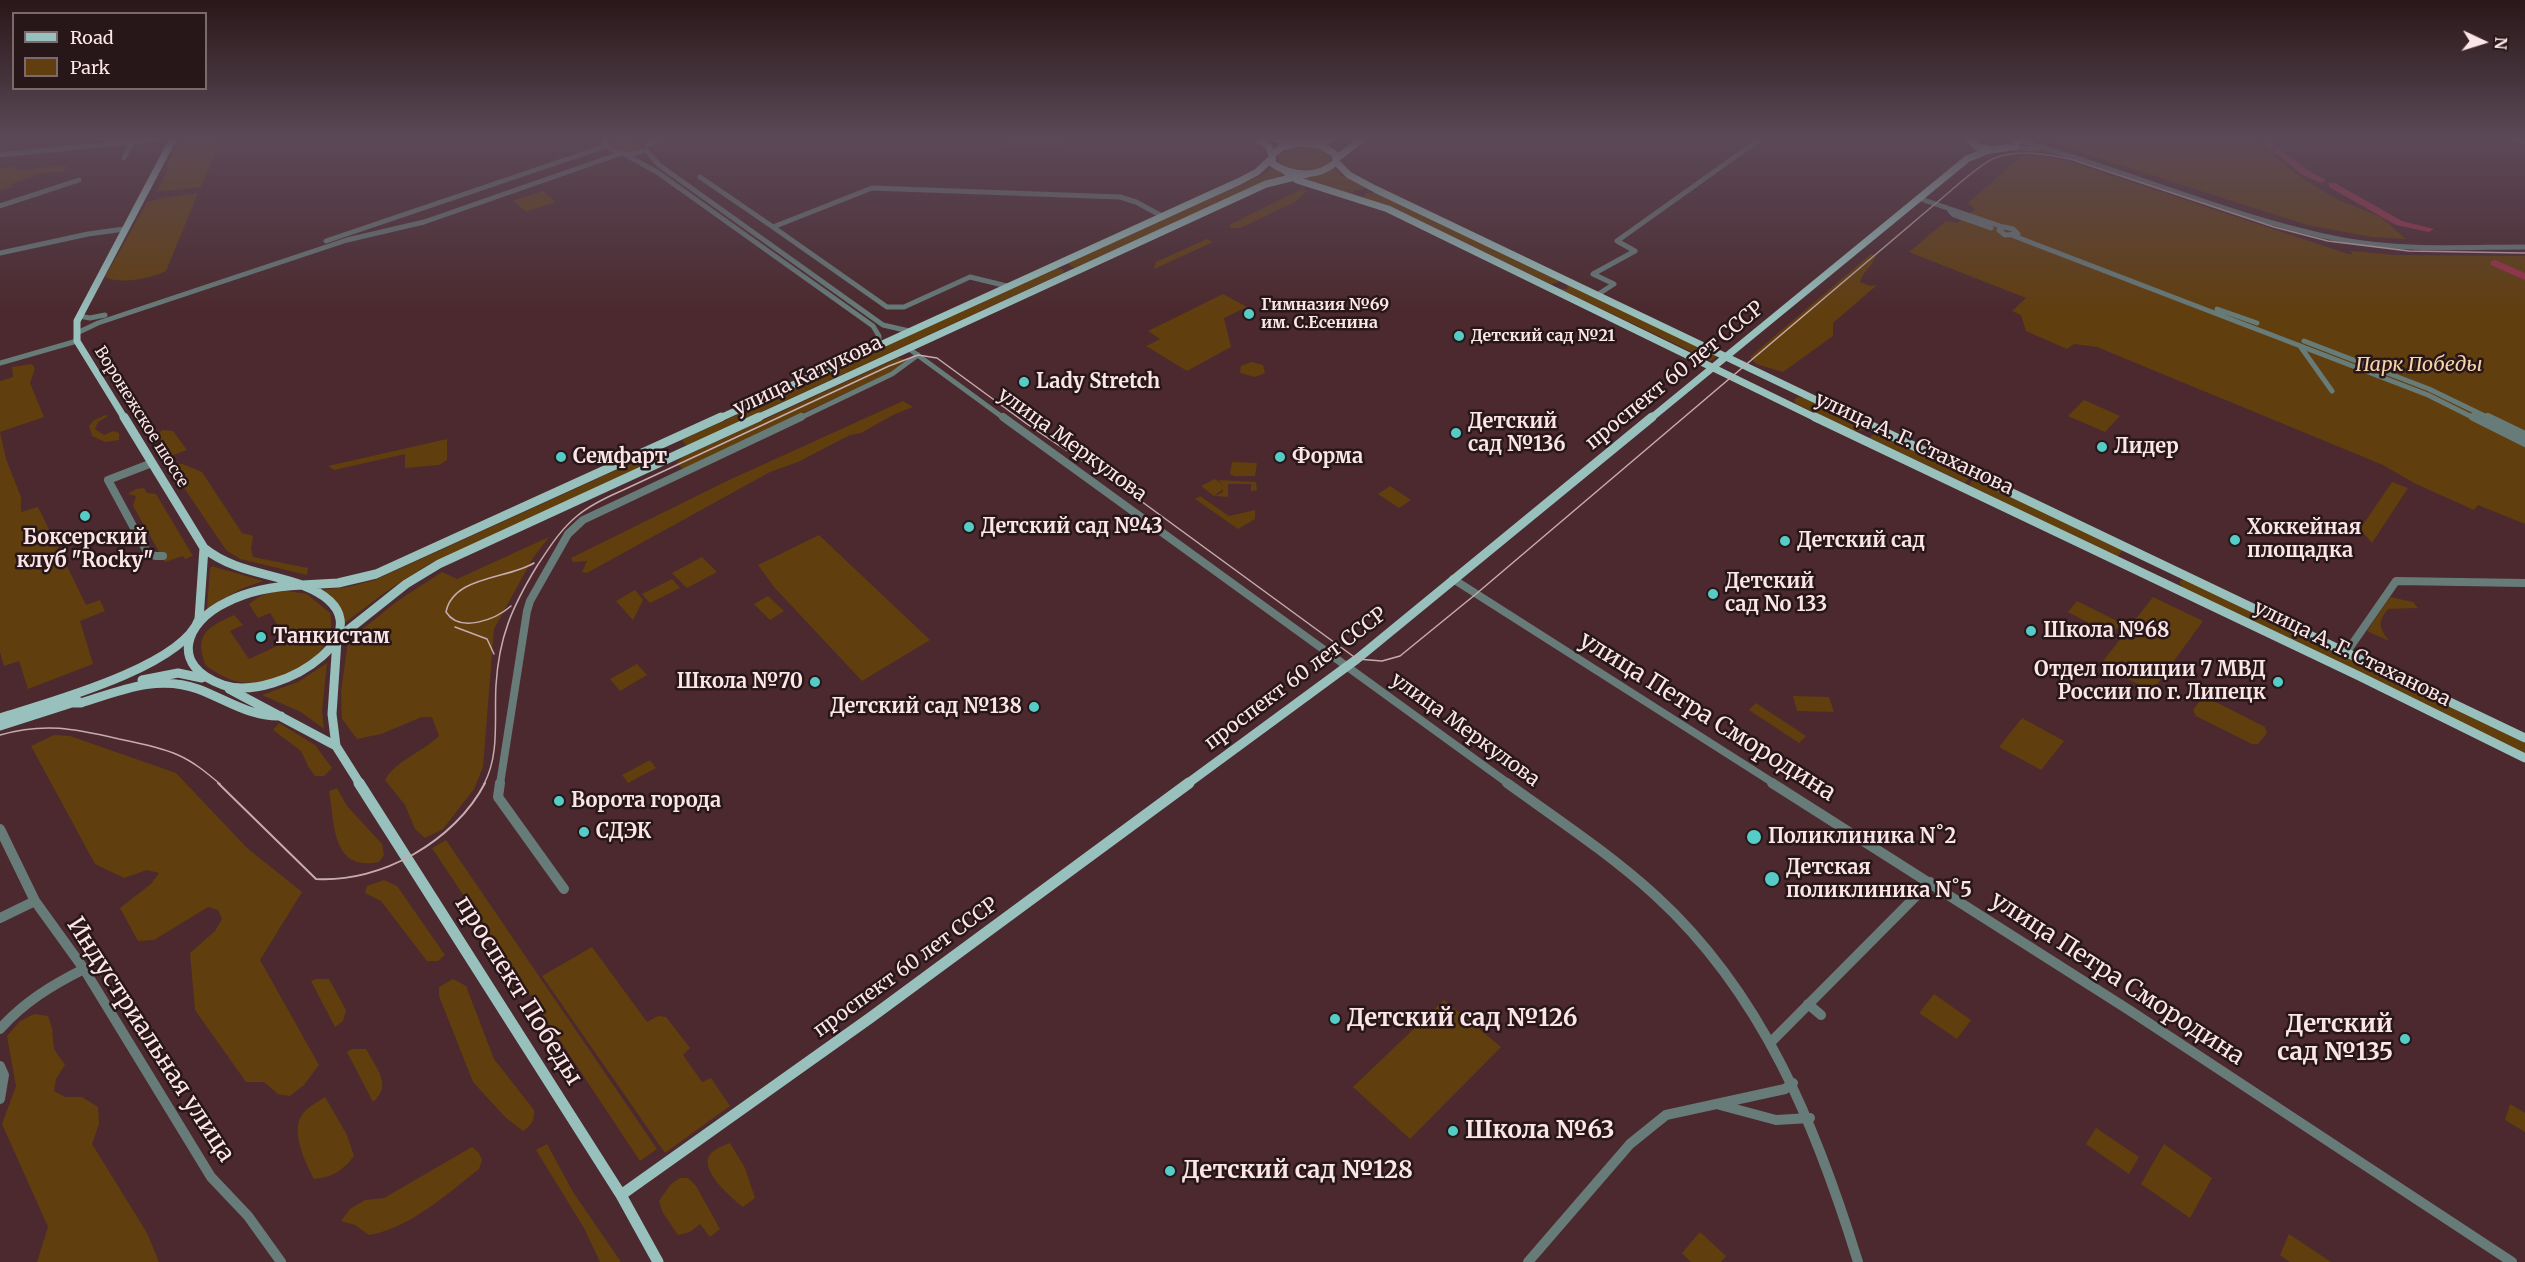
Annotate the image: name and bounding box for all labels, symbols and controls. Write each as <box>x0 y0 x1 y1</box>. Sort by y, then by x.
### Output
legend <box>12 12 207 90</box>
north arrow <box>2453 12 2513 72</box>
text: Road <box>70 26 114 49</box>
text: N <box>2491 36 2511 50</box>
text: Park <box>70 56 110 79</box>
place label: Гимназия №69 им. С.Есенина <box>1261 295 1389 333</box>
street label: проспект 60 лет СССР <box>1581 297 1769 455</box>
marker: Гимназия №69 им. С.Есенина <box>1242 307 1256 321</box>
place label: Детский сад №21 <box>1471 326 1615 346</box>
marker: Детский сад №21 <box>1452 329 1466 343</box>
street label: улица Катукова <box>730 331 886 421</box>
street label: Воронежское шоссе <box>90 343 192 491</box>
park label: Парк Победы <box>2356 353 2482 377</box>
place label: Lady Stretch <box>1036 370 1160 394</box>
marker: Lady Stretch <box>1017 375 1031 389</box>
street label: улица Меркулова <box>993 383 1151 507</box>
street label: улица А. Г. Стаханова <box>1811 388 2017 500</box>
place label: Детский сад №136 <box>1468 410 1566 457</box>
marker: Детский сад №136 <box>1449 426 1463 440</box>
place label: Лидер <box>2114 435 2179 459</box>
marker: Лидер <box>2095 440 2109 454</box>
place label: Семфарт <box>573 445 667 469</box>
place label: Форма <box>1292 445 1363 469</box>
marker: Семфарт <box>554 450 568 464</box>
marker: Форма <box>1273 450 1287 464</box>
marker: Боксерский клуб "Rocky" <box>78 509 92 523</box>
place label: Детский сад №43 <box>981 515 1163 539</box>
place label: Хоккейная площадка <box>2247 516 2361 563</box>
marker: Детский сад №43 <box>962 520 976 534</box>
place label: Боксерский клуб "Rocky" <box>16 526 154 573</box>
place label: Детский сад <box>1797 529 1925 553</box>
marker: Хоккейная площадка <box>2228 533 2242 547</box>
marker: Детский сад <box>1778 534 1792 548</box>
place label: Детский сад No 133 <box>1725 570 1827 617</box>
marker: Детский сад No 133 <box>1706 587 1720 601</box>
street label: улица А. Г. Стаханова <box>2250 596 2454 712</box>
street label: проспект 60 лет СССР <box>1200 603 1392 755</box>
place label: Школа №68 <box>2043 619 2169 643</box>
marker: Школа №68 <box>2024 624 2038 638</box>
place label: Танкистам <box>273 625 390 649</box>
street label: улица Петра Смородина <box>1573 626 1841 808</box>
marker: Танкистам <box>254 630 268 644</box>
place label: Отдел полиции 7 МВД России по г. Липецк <box>2034 658 2266 705</box>
street label: улица Меркулова <box>1386 668 1544 792</box>
place label: Школа №70 <box>676 670 803 694</box>
marker: Школа №70 <box>808 675 822 689</box>
marker: Отдел полиции 7 МВД России по г. Липецк <box>2271 675 2285 689</box>
place label: Детский сад №138 <box>830 695 1022 719</box>
marker: Детский сад №138 <box>1027 700 1041 714</box>
place label: Ворота города <box>571 789 721 813</box>
marker: Ворота города <box>552 794 566 808</box>
place label: СДЭК <box>596 820 652 844</box>
marker: СДЭК <box>577 825 591 839</box>
place label: Поликлиника N˚2 <box>1768 825 1956 849</box>
marker: Поликлиника N˚2 <box>1745 828 1763 846</box>
place label: Детская поликлиника N˚5 <box>1786 856 1972 903</box>
marker: Детская поликлиника N˚5 <box>1763 870 1781 888</box>
street label: улица Петра Смородина <box>1985 886 2249 1072</box>
street label: проспект Победы <box>448 891 588 1091</box>
street label: проспект 60 лет СССР <box>809 893 1003 1043</box>
street label: Индустриальная улица <box>60 912 240 1168</box>
place label: Детский сад №126 <box>1347 1005 1578 1033</box>
place label: Детский сад №135 <box>2277 1011 2393 1067</box>
marker: Детский сад №126 <box>1328 1012 1342 1026</box>
marker: Детский сад №135 <box>2398 1032 2412 1046</box>
place label: Школа №63 <box>1465 1117 1614 1145</box>
marker: Школа №63 <box>1446 1124 1460 1138</box>
place label: Детский сад №128 <box>1182 1157 1413 1185</box>
marker: Детский сад №128 <box>1163 1164 1177 1178</box>

